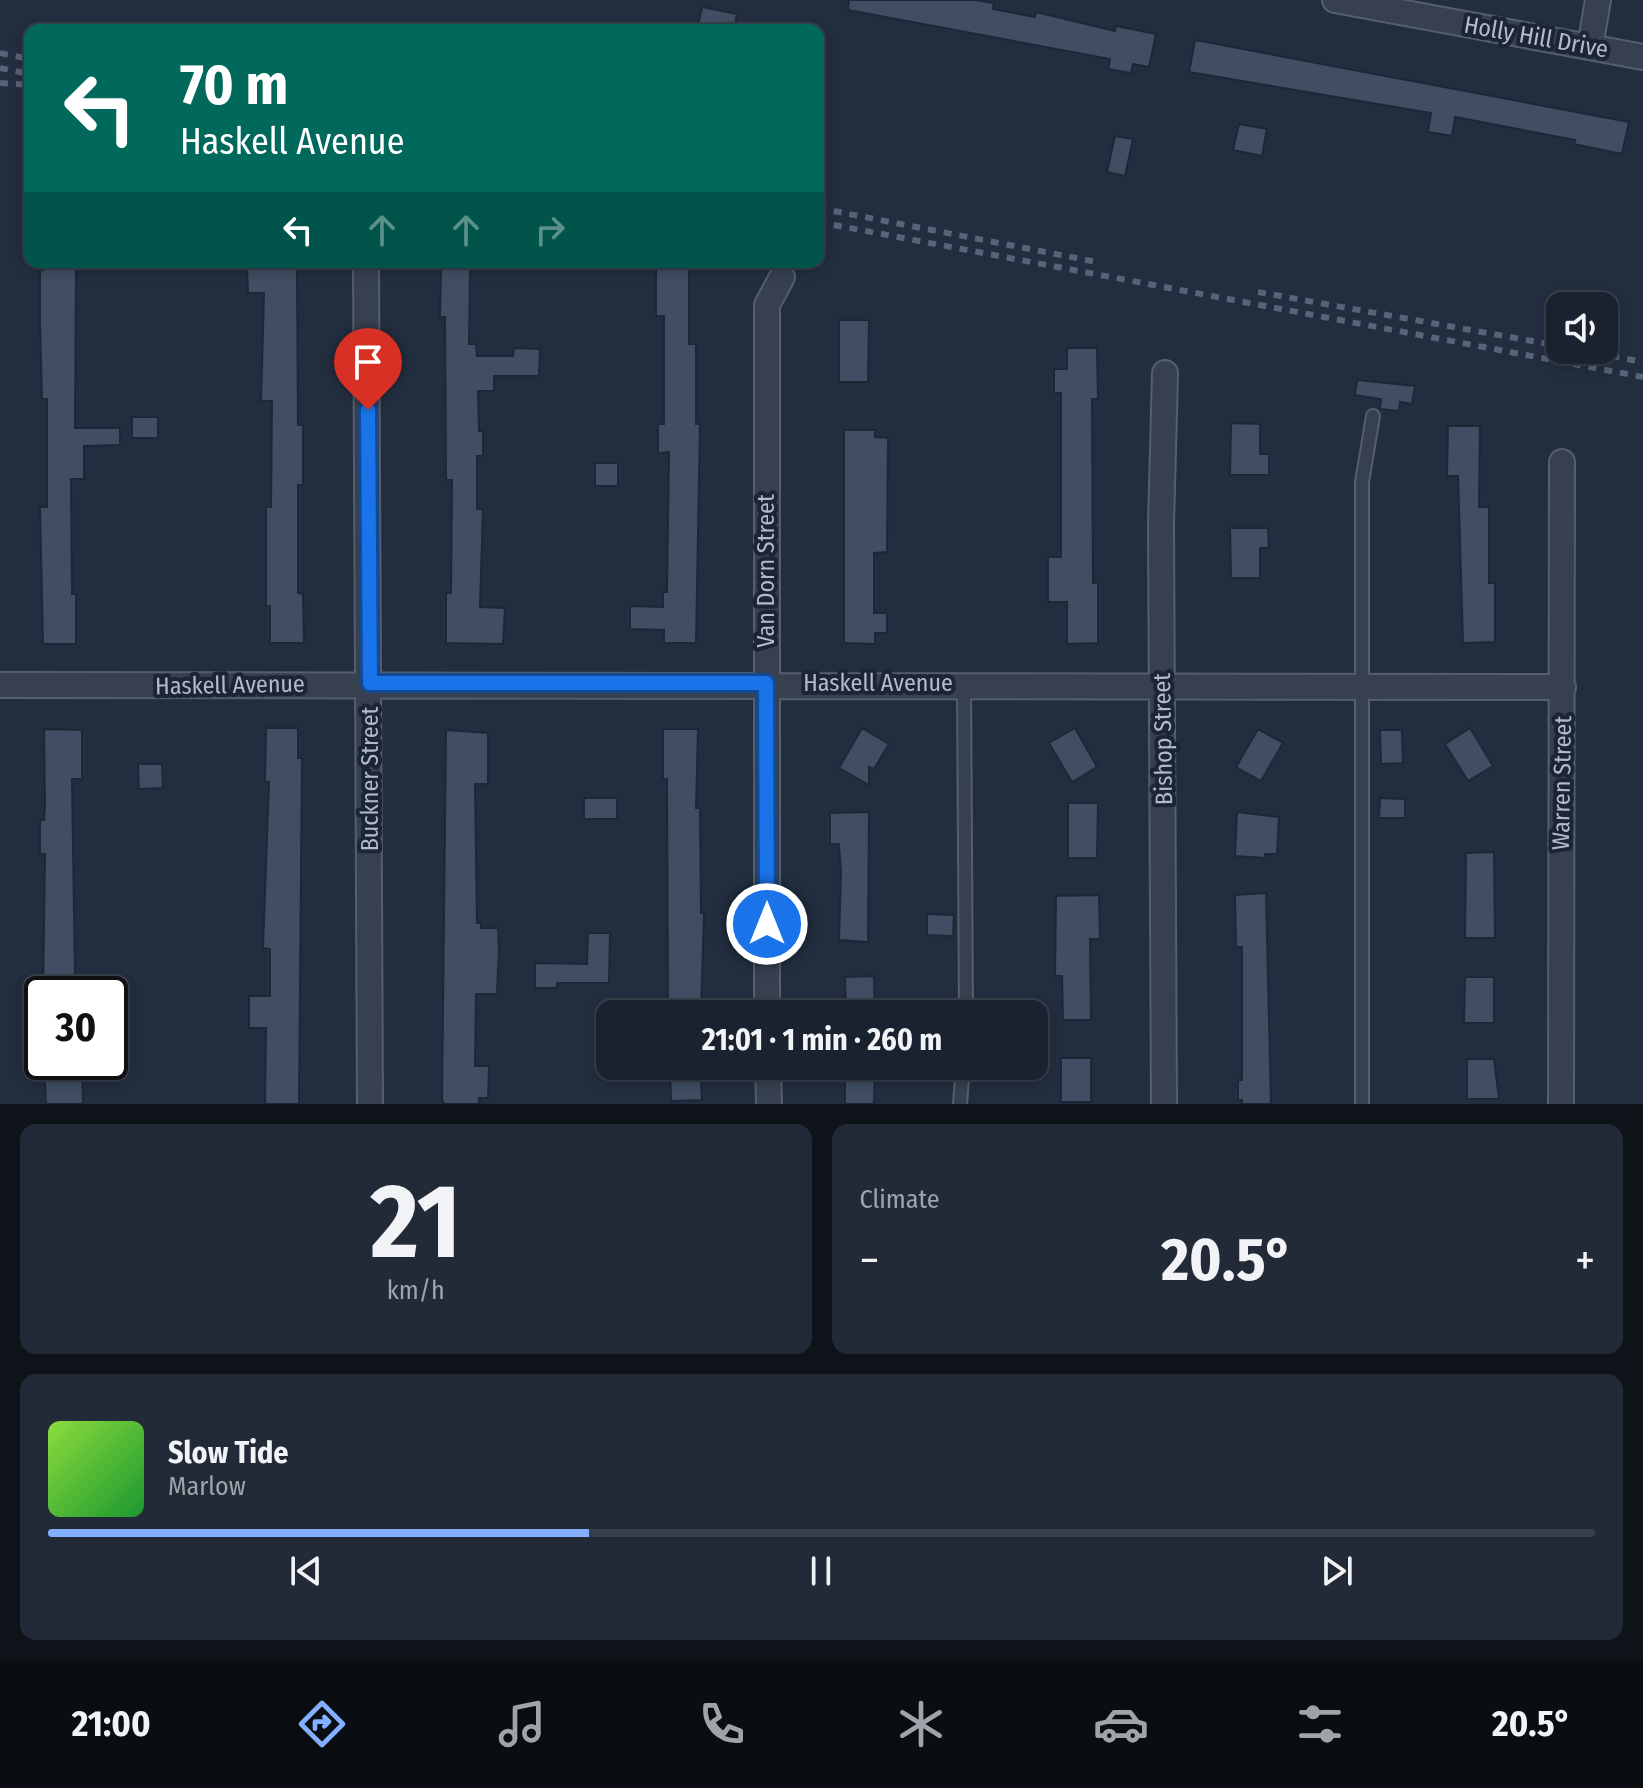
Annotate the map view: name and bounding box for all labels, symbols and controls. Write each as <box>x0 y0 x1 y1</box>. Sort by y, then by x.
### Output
street label: Holly Hill Drive <box>1462 11 1610 63</box>
text: 70 m <box>180 52 288 119</box>
icon: left <box>48 56 152 160</box>
text: Haskell Avenue <box>180 120 404 164</box>
icon: left <box>276 208 320 252</box>
icon: ahead <box>360 208 404 252</box>
icon: ahead <box>444 208 488 252</box>
icon: right <box>528 208 572 252</box>
map controls <box>1546 292 1618 364</box>
button: sound <box>1546 292 1618 364</box>
pin <box>334 328 402 410</box>
icon: arrive <box>346 340 390 384</box>
street label: Van Dorn Street <box>752 494 780 648</box>
street label: Haskell Avenue <box>803 669 953 697</box>
street label: Haskell Avenue <box>155 670 305 700</box>
street label: Bishop Street <box>1148 673 1178 805</box>
street label: Buckner Street <box>356 707 384 851</box>
street label: Warren Street <box>1547 715 1577 850</box>
position arrow <box>725 882 809 966</box>
speed limit sign: 30 <box>24 976 128 1080</box>
text: 21:01 · 1 min · 260 m <box>702 1022 942 1058</box>
text: 21 <box>371 1160 461 1285</box>
text: Climate <box>860 1184 940 1215</box>
text: 20.5° <box>1161 1224 1293 1296</box>
text: − <box>860 1234 879 1287</box>
text: + <box>1575 1234 1595 1287</box>
text: km/h <box>387 1275 445 1306</box>
text: Slow Tide <box>168 1435 289 1471</box>
text: Marlow <box>168 1471 246 1502</box>
icon: previous <box>284 1549 328 1593</box>
icon: pause <box>799 1549 843 1593</box>
icon: next <box>1315 1549 1359 1593</box>
icon: directions <box>294 1696 350 1752</box>
icon: music <box>494 1696 550 1752</box>
icon: phone <box>694 1696 750 1752</box>
icon: climate <box>893 1696 949 1752</box>
icon: car <box>1093 1696 1149 1752</box>
icon: filters <box>1292 1696 1348 1752</box>
text: 21:00 <box>72 1702 151 1746</box>
text: 20.5° <box>1492 1702 1571 1746</box>

